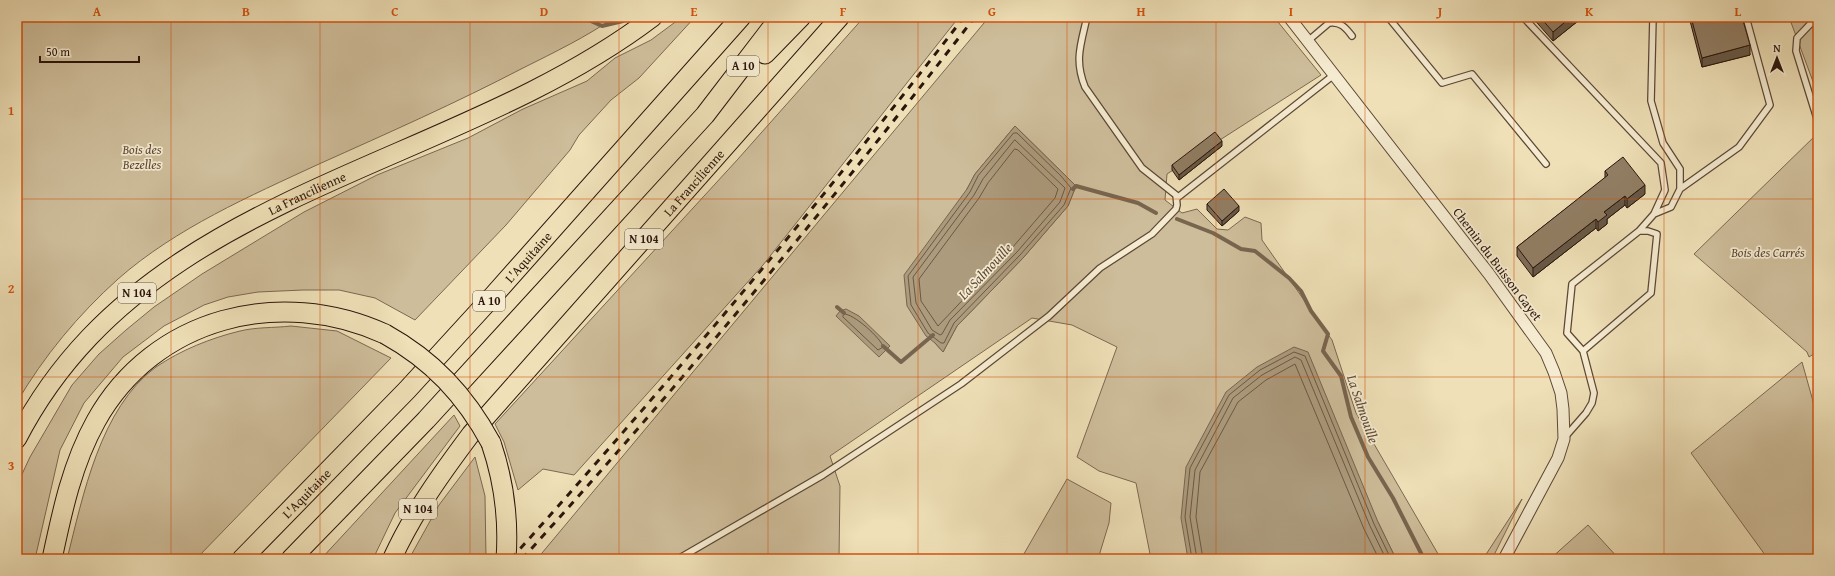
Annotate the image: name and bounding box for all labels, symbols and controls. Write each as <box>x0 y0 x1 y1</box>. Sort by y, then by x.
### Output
text: A <box>93 2 102 21</box>
text: B <box>242 2 250 21</box>
text: C <box>391 2 399 21</box>
text: D <box>540 2 548 21</box>
text: E <box>691 2 698 21</box>
text: F <box>840 2 847 21</box>
text: G <box>988 2 996 21</box>
text: H <box>1136 2 1146 21</box>
text: I <box>1289 2 1293 21</box>
text: J <box>1436 2 1443 21</box>
text: K <box>1585 2 1594 21</box>
text: L <box>1735 2 1742 21</box>
scale bar <box>40 38 139 64</box>
north arrow <box>1757 38 1797 78</box>
text: N <box>1773 40 1781 56</box>
text: 50 m <box>46 43 70 60</box>
road number: A 10 <box>727 56 759 76</box>
text: 1 <box>8 101 14 120</box>
park label: Bois des Bezelles <box>122 140 162 174</box>
street label: La Francilienne <box>659 145 729 221</box>
street label: La Francilienne <box>265 167 349 220</box>
street label: Chemin du Buisson Gayet <box>1449 204 1547 325</box>
street label: L'Aquitaine <box>500 227 556 287</box>
road number: N 104 <box>625 229 663 249</box>
water label: La Salmouille <box>953 238 1017 305</box>
park label: Bois des Carrés <box>1730 243 1805 262</box>
text: 2 <box>8 279 15 298</box>
road number: N 104 <box>118 283 156 303</box>
road number: A 10 <box>473 291 505 311</box>
water label: La Salmouille <box>1342 371 1384 446</box>
text: 3 <box>8 456 14 475</box>
street label: L'Aquitaine <box>278 464 335 523</box>
road number: N 104 <box>399 499 437 519</box>

